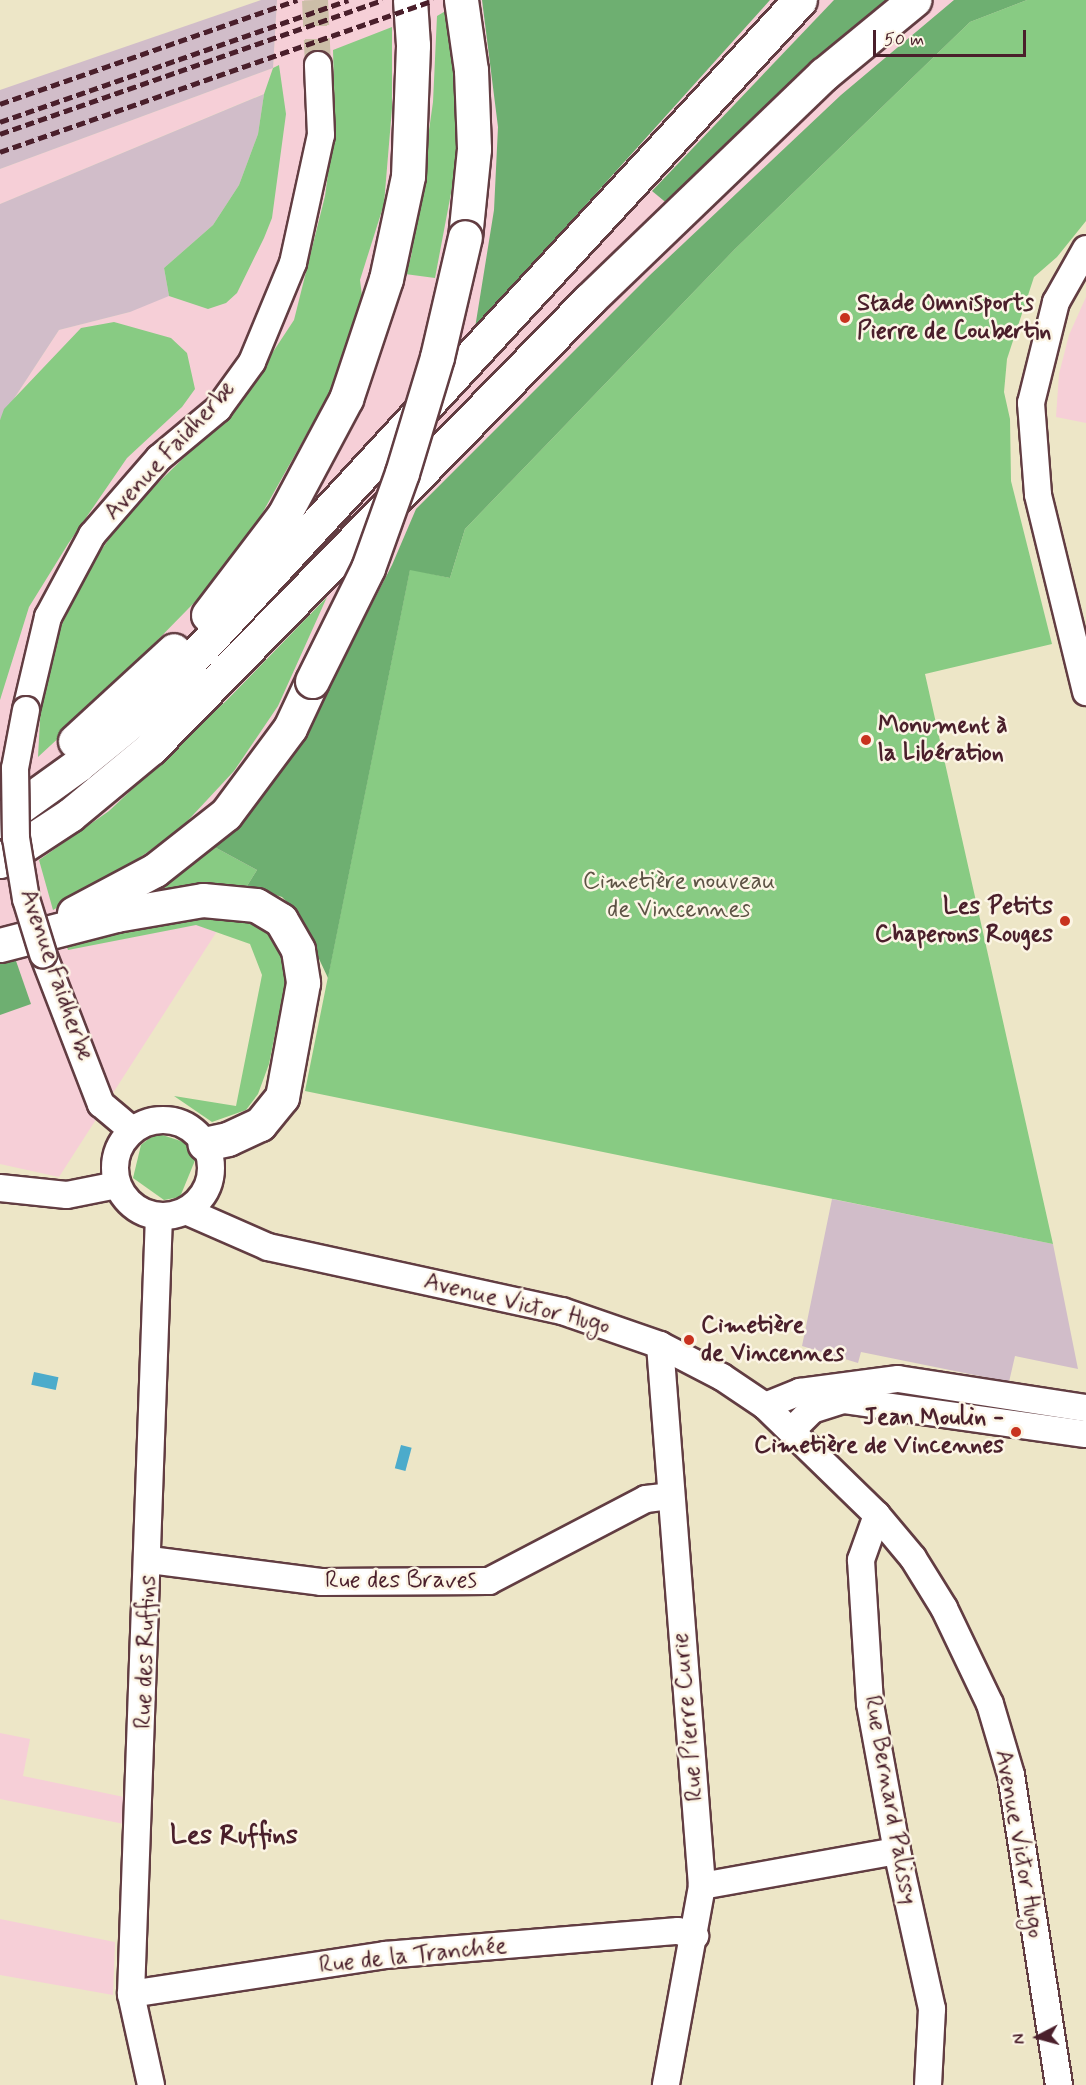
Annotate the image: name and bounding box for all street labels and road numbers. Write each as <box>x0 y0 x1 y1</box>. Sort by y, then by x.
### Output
street label: Avenue Faidherbe <box>98 376 242 526</box>
street label: Avenue Faidherbe <box>13 886 99 1064</box>
street label: Avenue Victor Hugo <box>419 1266 615 1342</box>
street label: Rue des Braves <box>325 1567 477 1595</box>
street label: Rue des Ruffins <box>129 1575 163 1729</box>
street label: Rue Pierre Curie <box>666 1634 710 1800</box>
street label: Rue Bernard Palissy <box>858 1695 922 1905</box>
street label: Avenue Victor Hugo <box>988 1746 1050 1942</box>
street label: Rue de la Tranchée <box>315 1932 511 1980</box>

